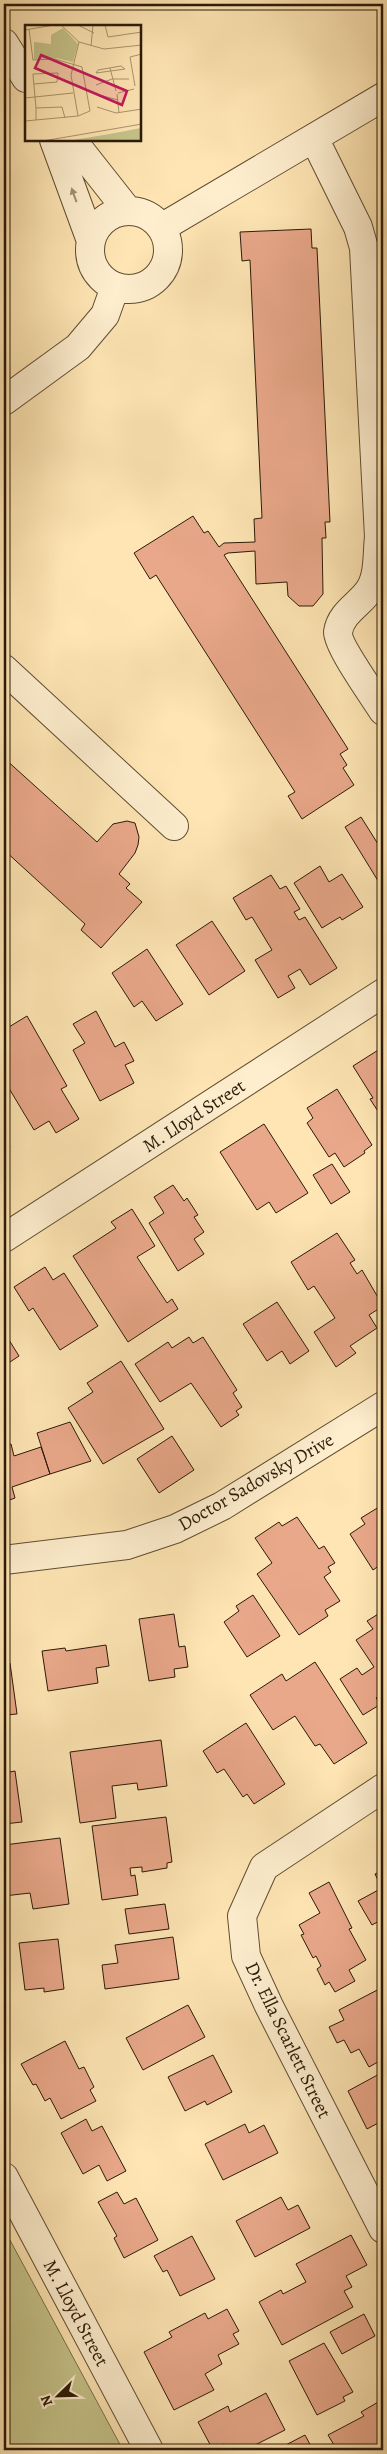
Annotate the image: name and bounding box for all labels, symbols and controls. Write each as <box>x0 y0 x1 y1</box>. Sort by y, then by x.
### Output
inset map <box>25 25 141 141</box>
one-way arrow <box>70 187 78 202</box>
street label: M. Lloyd Street <box>138 1073 250 1159</box>
street label: Doctor Sadovsky Drive <box>173 1427 339 1537</box>
street label: Dr. Ella Scarlett Street <box>239 1957 337 2123</box>
street label: M. Lloyd Street <box>37 2255 115 2371</box>
north arrow <box>32 2372 82 2422</box>
text: N <box>36 2392 57 2409</box>

